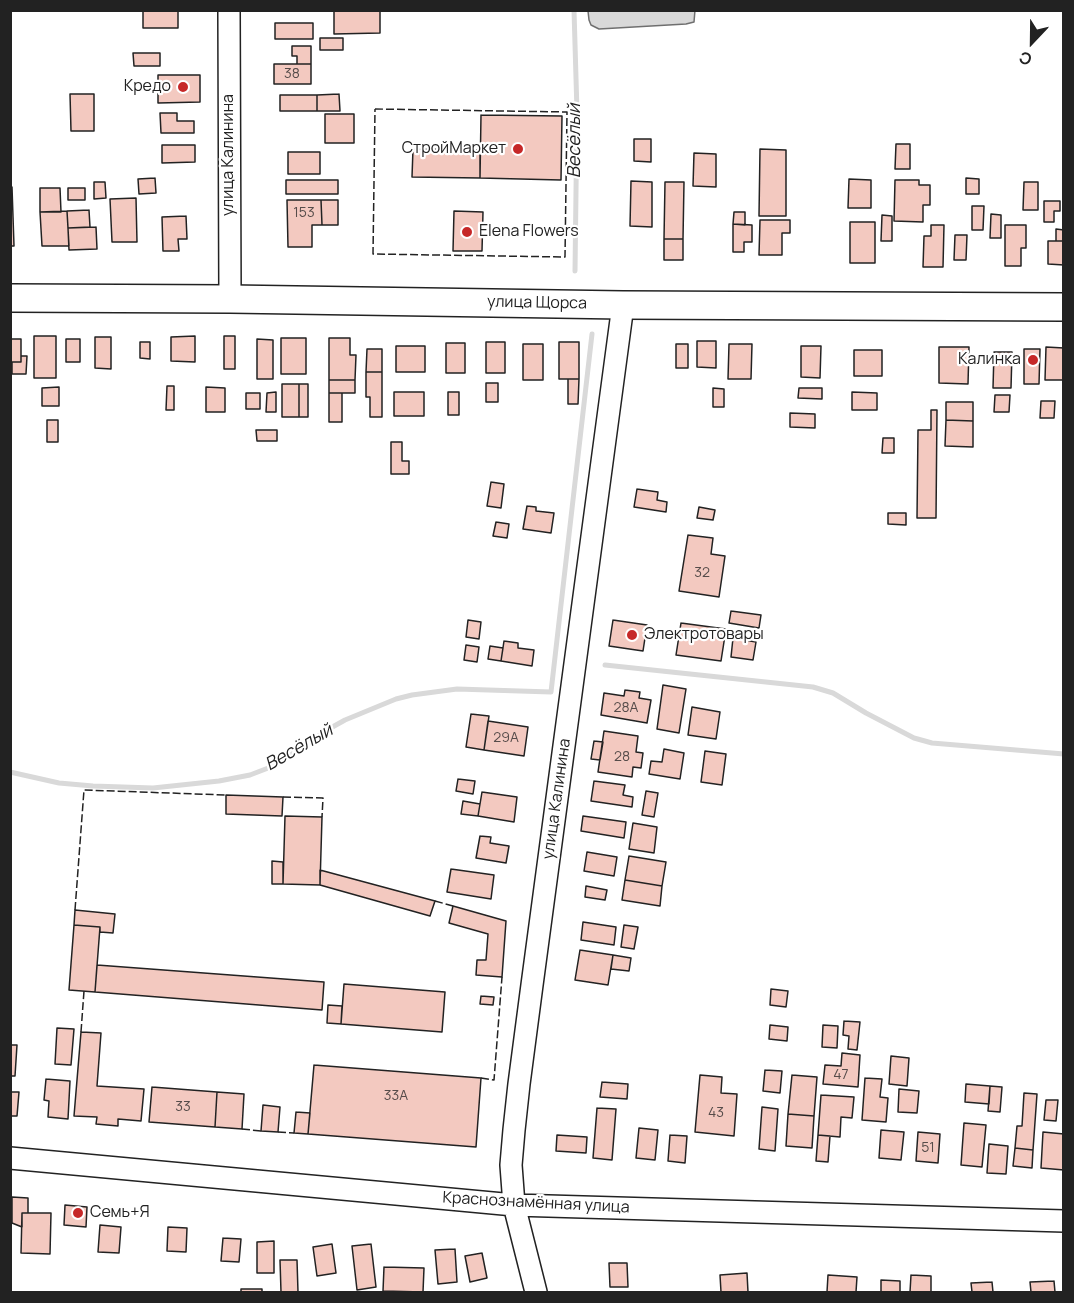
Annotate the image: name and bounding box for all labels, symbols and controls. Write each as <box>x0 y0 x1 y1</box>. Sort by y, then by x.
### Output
north arrow <box>1002 12 1062 72</box>
text: С <box>1016 46 1035 71</box>
house number: 38 <box>284 66 300 82</box>
place label: Кредо <box>124 77 171 97</box>
marker: Кредо <box>176 80 190 94</box>
street label: улица Калинина <box>219 94 239 216</box>
water label: Весёлый <box>564 104 586 178</box>
place label: СтройМаркет <box>402 139 506 159</box>
marker: СтройМаркет <box>511 142 525 156</box>
house number: 153 <box>293 205 315 221</box>
place label: Elena Flowers <box>479 222 579 242</box>
marker: Elena Flowers <box>460 225 474 239</box>
street label: улица Щорса <box>487 293 587 313</box>
place label: Калинка <box>958 350 1021 370</box>
marker: Калинка <box>1026 353 1040 367</box>
house number: 32 <box>694 565 710 581</box>
place label: Электротовары <box>644 625 764 645</box>
marker: Электротовары <box>625 628 639 642</box>
house number: 28А <box>614 700 638 716</box>
water label: Весёлый <box>261 720 337 776</box>
house number: 29А <box>493 730 519 746</box>
street label: улица Калинина <box>539 737 575 861</box>
house number: 28 <box>614 749 630 765</box>
house number: 47 <box>833 1067 849 1083</box>
house number: 33А <box>384 1088 408 1104</box>
house number: 33 <box>175 1099 191 1115</box>
house number: 43 <box>708 1105 724 1121</box>
house number: 51 <box>921 1140 935 1156</box>
street label: Краснознамённая улица <box>442 1189 630 1217</box>
place label: Семь+Я <box>90 1203 149 1223</box>
marker: Семь+Я <box>71 1206 85 1220</box>

